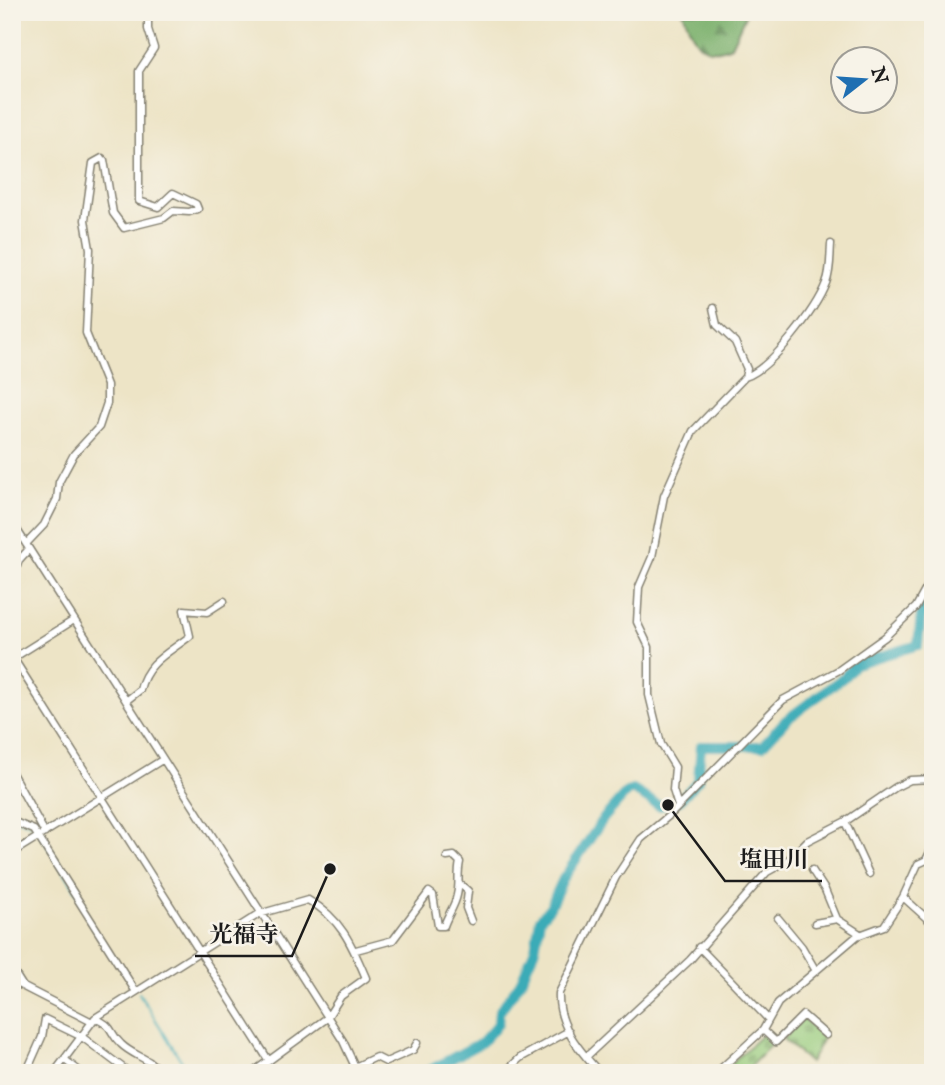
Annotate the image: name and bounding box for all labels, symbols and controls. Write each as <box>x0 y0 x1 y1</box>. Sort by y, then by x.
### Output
north arrow <box>830 46 900 116</box>
text: N <box>864 63 892 88</box>
callout: 塩田川 <box>725 837 822 881</box>
text: 塩田川 <box>740 846 809 875</box>
callout: 光福寺 <box>195 912 292 956</box>
text: 光福寺 <box>210 921 279 950</box>

